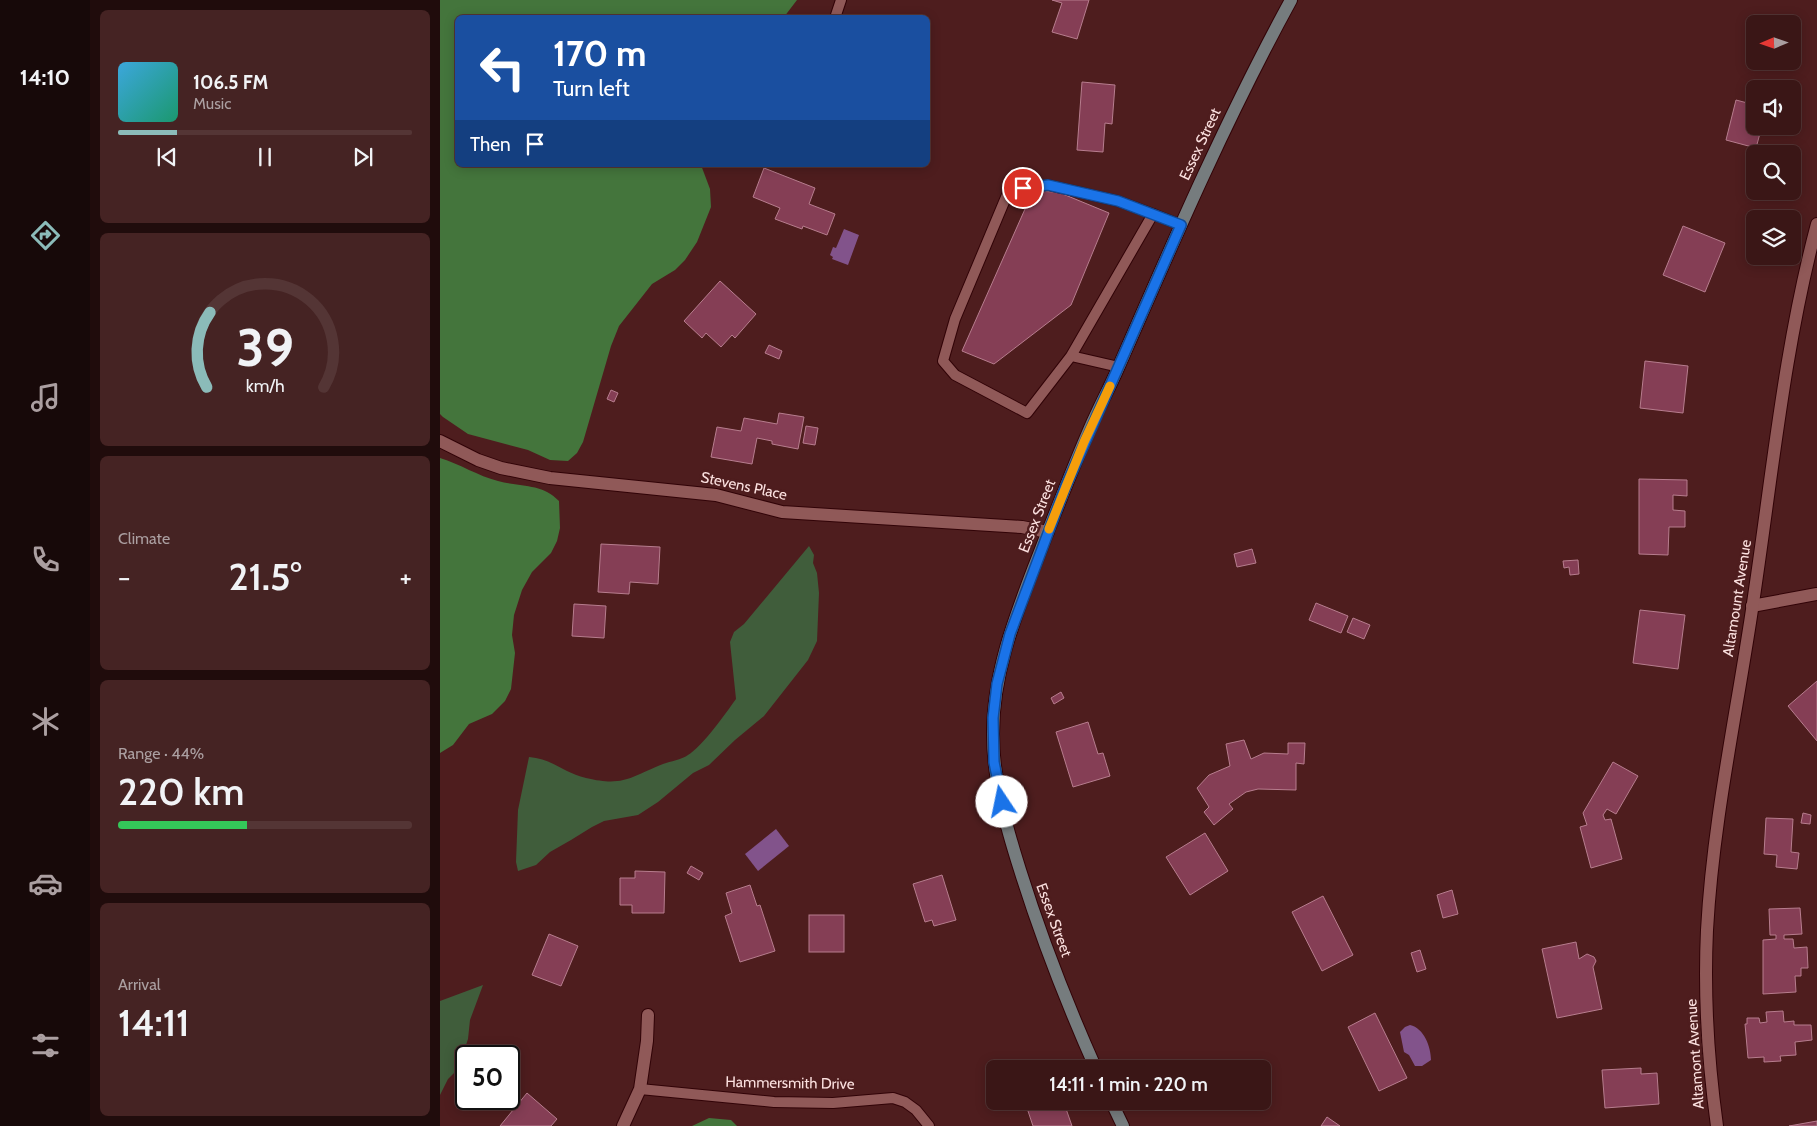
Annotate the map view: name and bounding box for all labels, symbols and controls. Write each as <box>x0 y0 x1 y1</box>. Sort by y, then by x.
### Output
north arrow <box>1746 15 1801 70</box>
map controls <box>1746 15 1801 265</box>
text: 170 m <box>553 32 646 75</box>
icon: left <box>470 35 535 100</box>
text: 14:10 <box>20 64 70 91</box>
text: 106.5 FM <box>193 71 268 94</box>
text: Turn left <box>553 75 630 102</box>
button: sound <box>1746 80 1801 135</box>
text: Music <box>193 94 231 113</box>
street label: Essex Street <box>1176 105 1224 183</box>
icon: arrive <box>521 130 549 158</box>
text: Then <box>470 133 511 156</box>
icon: previous <box>153 143 181 171</box>
icon: pause <box>251 143 279 171</box>
icon: next <box>349 143 377 171</box>
button: search <box>1746 145 1801 200</box>
pin <box>1002 167 1044 209</box>
icon: arrive <box>1009 174 1037 202</box>
button: layers <box>1746 210 1801 265</box>
icon: directions <box>28 218 63 253</box>
text: 39 <box>236 316 294 379</box>
text: km/h <box>245 375 285 396</box>
icon: music <box>28 380 63 415</box>
street label: Stevens Place <box>699 468 789 504</box>
street label: Essex Street <box>1015 477 1059 555</box>
text: Climate <box>118 529 170 548</box>
street label: Altamount Avenue <box>1719 538 1755 658</box>
icon: phone <box>28 542 63 577</box>
text: 21.5° <box>228 553 302 600</box>
text: − <box>118 560 130 594</box>
text: + <box>400 560 412 594</box>
icon: climate <box>28 704 63 739</box>
text: Range · 44% <box>118 744 204 763</box>
text: 220 km <box>118 768 244 815</box>
position arrow <box>975 775 1027 827</box>
icon: car <box>28 866 63 901</box>
street label: Essex Street <box>1032 881 1076 959</box>
text: Arrival <box>118 975 161 994</box>
street label: Altamont Avenue <box>1682 998 1708 1110</box>
text: 14:11 <box>118 999 190 1046</box>
icon: filters <box>28 1028 63 1063</box>
speed limit sign: 50 <box>455 1045 520 1110</box>
street label: Hammersmith Drive <box>725 1073 855 1093</box>
text: 14:11 · 1 min · 220 m <box>1049 1073 1208 1096</box>

